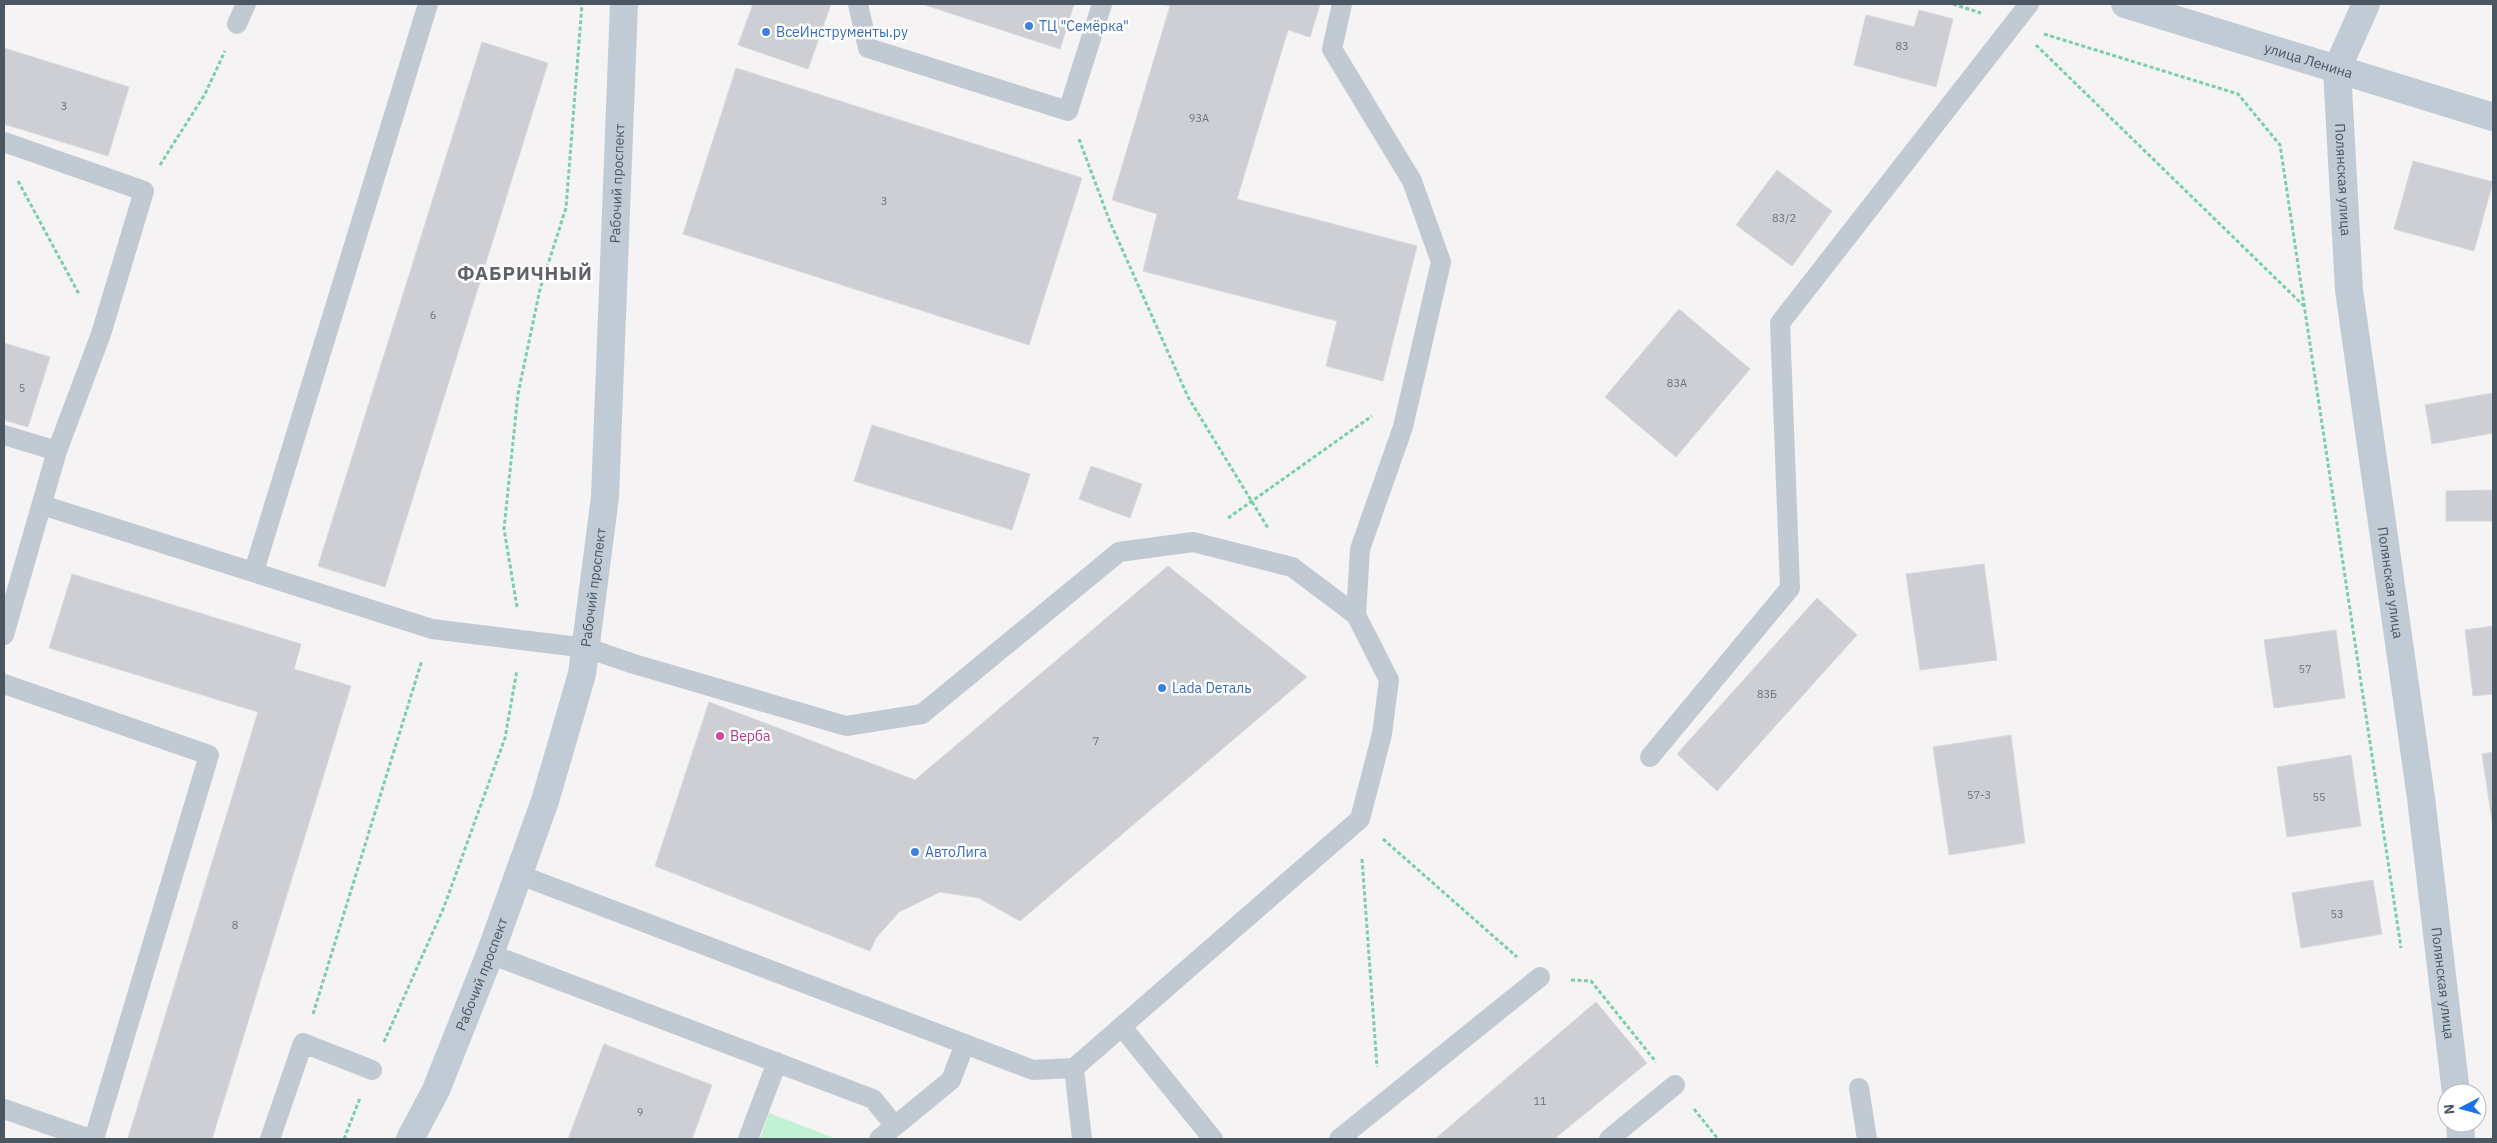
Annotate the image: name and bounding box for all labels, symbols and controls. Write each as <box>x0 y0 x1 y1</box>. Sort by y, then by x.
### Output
place label: ТЦ "Семёрка" <box>1039 17 1129 35</box>
marker: ТЦ "Семёрка" <box>1023 20 1035 32</box>
place label: ВсеИнструменты.ру <box>776 23 908 41</box>
marker: ВсеИнструменты.ру <box>760 26 772 38</box>
street label: улица Ленина <box>2262 38 2355 83</box>
house number: 83 <box>1895 39 1909 53</box>
house number: 3 <box>61 99 67 113</box>
house number: 93А <box>1189 111 1209 125</box>
street label: Рабочий проспект <box>606 123 628 244</box>
street label: Полянская улица <box>2331 123 2355 237</box>
house number: 3 <box>881 194 887 208</box>
house number: 83/2 <box>1772 211 1796 225</box>
district label: ФАБРИЧНЫЙ <box>457 261 593 285</box>
house number: 6 <box>430 308 436 322</box>
house number: 83А <box>1667 376 1687 390</box>
house number: 5 <box>19 381 25 395</box>
street label: Полянская улица <box>2374 525 2407 640</box>
street label: Рабочий проспект <box>577 526 610 648</box>
house number: 57 <box>2298 662 2312 676</box>
place label: Lada Dеталь <box>1172 679 1252 697</box>
marker: Lada Dеталь <box>1156 682 1168 694</box>
house number: 83Б <box>1757 687 1777 701</box>
place label: Верба <box>730 727 771 745</box>
marker: Верба <box>714 730 726 742</box>
house number: 7 <box>1093 734 1099 748</box>
house number: 57-3 <box>1967 788 1991 802</box>
house number: 55 <box>2312 790 2326 804</box>
place label: АвтоЛига <box>925 843 988 861</box>
marker: АвтоЛига <box>909 846 921 858</box>
house number: 53 <box>2330 907 2344 921</box>
street label: Рабочий проспект <box>451 915 512 1033</box>
house number: 8 <box>232 918 238 932</box>
street label: Полянская улица <box>2427 926 2459 1041</box>
north arrow <box>2437 1083 2487 1133</box>
house number: 11 <box>1533 1094 1547 1108</box>
text: N <box>2440 1103 2459 1115</box>
house number: 9 <box>637 1105 643 1119</box>

